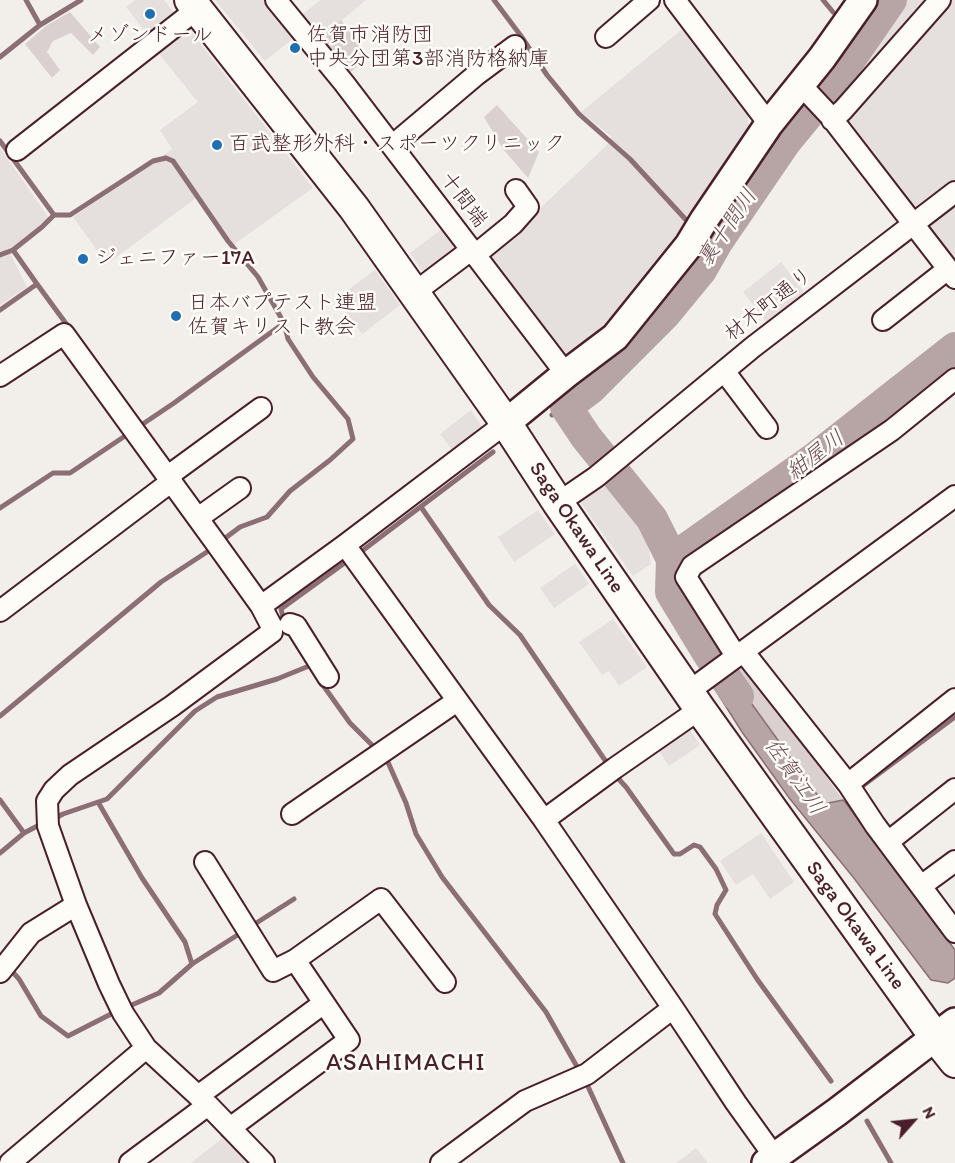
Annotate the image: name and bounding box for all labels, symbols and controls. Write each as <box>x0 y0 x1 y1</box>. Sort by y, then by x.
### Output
marker: メゾンドール <box>143 7 157 21</box>
place label: メゾンドール <box>87 23 213 49</box>
place label: 佐賀市消防団 中央分団第3部消防格納庫 <box>307 23 549 73</box>
marker: 佐賀市消防団 中央分団第3部消防格納庫 <box>288 41 302 55</box>
place label: 百武整形外科・スポーツクリニック <box>229 132 565 158</box>
marker: 百武整形外科・スポーツクリニック <box>210 138 224 152</box>
street label: 十間端 <box>434 167 492 233</box>
water label: 裏十間川 <box>692 184 764 272</box>
place label: ジェニファー17A <box>95 246 255 272</box>
marker: ジェニファー17A <box>76 252 90 266</box>
street label: 材木町通り <box>720 263 818 347</box>
place label: 日本バプテスト連盟 佐賀キリスト教会 <box>188 291 377 341</box>
marker: 日本バプテスト連盟 佐賀キリスト教会 <box>169 309 183 323</box>
water label: 紺屋川 <box>782 426 850 486</box>
street label: Saga Okawa Line <box>523 458 629 598</box>
water label: 佐賀江川 <box>758 733 830 821</box>
street label: Saga Okawa Line <box>800 857 910 995</box>
district label: ASAHIMACHI <box>328 1050 484 1078</box>
north arrow <box>883 1091 943 1151</box>
text: N <box>919 1103 940 1122</box>

